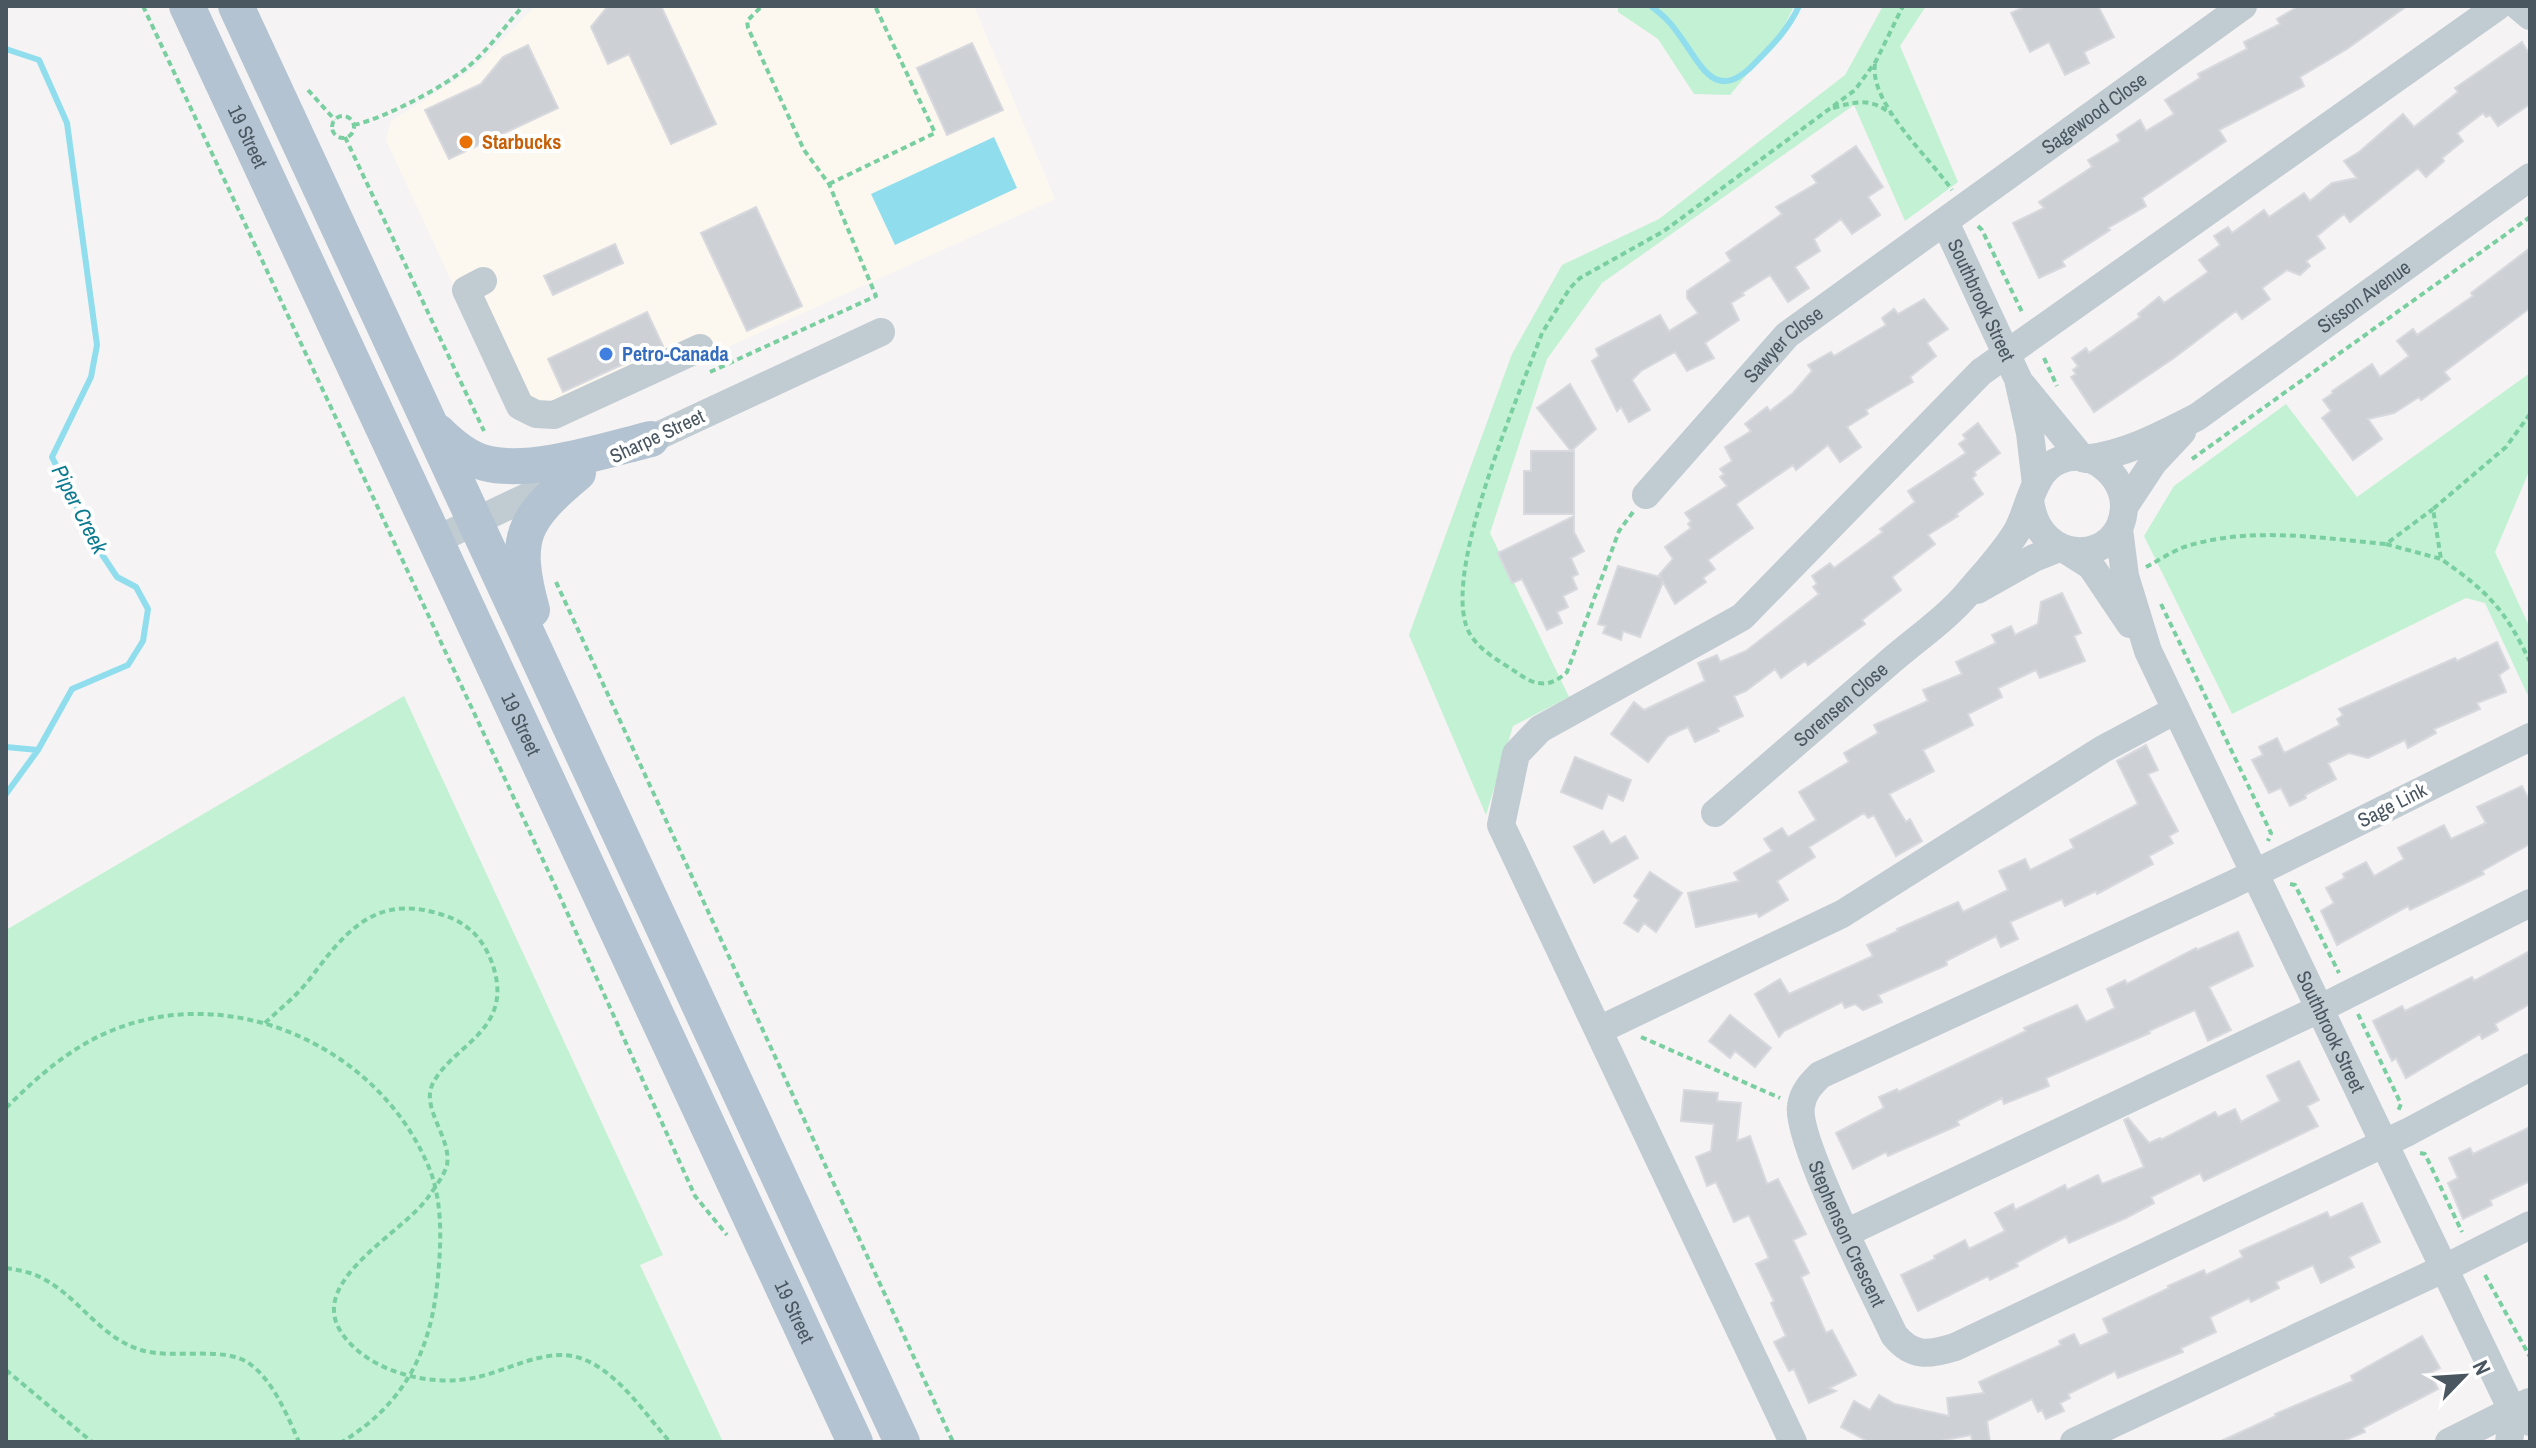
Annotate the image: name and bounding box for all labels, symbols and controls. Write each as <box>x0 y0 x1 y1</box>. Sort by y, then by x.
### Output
street label: Sagewood Close <box>2036 66 2152 160</box>
street label: 19 Street <box>222 100 275 173</box>
place label: Starbucks <box>482 128 561 155</box>
marker: Starbucks <box>457 133 475 151</box>
street label: Southbrook Street <box>1942 234 2022 366</box>
street label: Sisson Avenue <box>2311 253 2416 339</box>
street label: Sawyer Close <box>1737 299 1828 389</box>
place label: Petro-Canada <box>622 340 729 367</box>
marker: Petro-Canada <box>597 345 615 363</box>
street label: Sharpe Street <box>605 402 709 469</box>
water label: Piper Creek <box>45 459 116 560</box>
street label: Sorensen Close <box>1787 656 1893 753</box>
street label: 19 Street <box>495 688 548 760</box>
street label: Sage Link <box>2353 775 2432 833</box>
street label: Southbrook Street <box>2290 966 2372 1097</box>
street label: Stephenson Crescent <box>1802 1157 1892 1311</box>
street label: 19 Street <box>769 1276 821 1348</box>
north arrow <box>2424 1336 2504 1416</box>
text: N <box>2466 1355 2498 1380</box>

